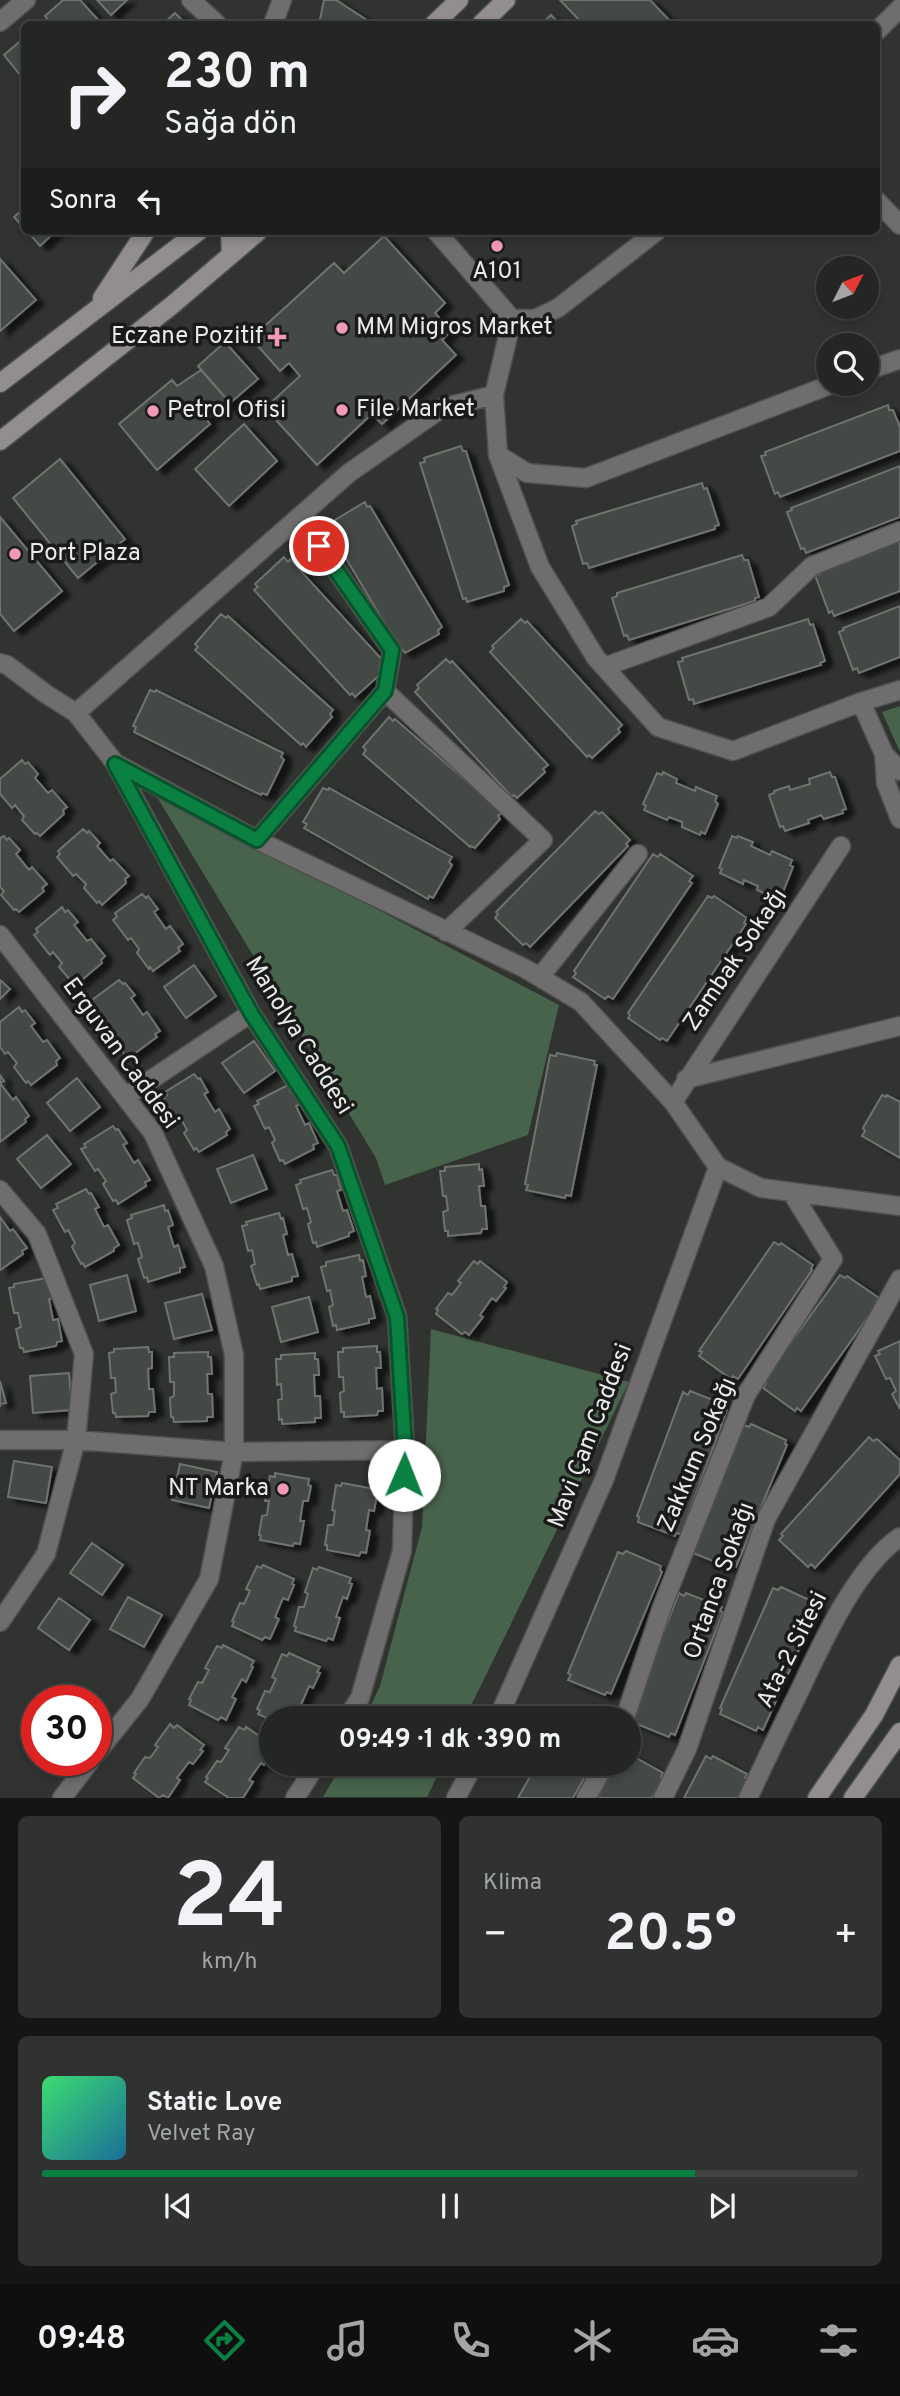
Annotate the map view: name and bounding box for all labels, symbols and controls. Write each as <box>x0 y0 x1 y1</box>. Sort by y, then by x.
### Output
text: 230 m <box>164 44 310 106</box>
icon: right <box>49 49 140 140</box>
text: Sağa dön <box>164 105 297 145</box>
icon: left <box>131 182 169 220</box>
text: Sonra <box>49 185 117 218</box>
marker: A101 <box>489 238 505 254</box>
north arrow <box>816 256 878 318</box>
map controls <box>816 256 879 396</box>
place label: A101 <box>472 257 522 287</box>
place label: MM Migros Market <box>356 313 553 343</box>
marker: MM Migros Market <box>334 320 350 336</box>
place label: Eczane Pozitif <box>111 322 263 352</box>
marker: Eczane Pozitif <box>269 329 285 345</box>
button: search <box>816 333 879 396</box>
place label: File Market <box>356 395 475 425</box>
place label: Petrol Ofisi <box>167 396 286 426</box>
marker: File Market <box>334 402 350 418</box>
marker: Petrol Ofisi <box>145 403 161 419</box>
pin <box>289 516 349 576</box>
icon: arrive <box>300 527 338 565</box>
place label: Port Plaza <box>29 539 141 569</box>
marker: Port Plaza <box>7 546 23 562</box>
street label: Zambak Sokağı <box>677 883 795 1037</box>
street label: Manolya Caddesi <box>237 951 359 1121</box>
street label: Erguvan Caddesi <box>55 973 185 1135</box>
street label: Mavi Çam Caddesi <box>542 1340 640 1532</box>
street label: Zakkum Sokağı <box>652 1373 744 1537</box>
position arrow <box>367 1438 441 1512</box>
place label: NT Marka <box>168 1474 269 1504</box>
marker: NT Marka <box>275 1481 291 1497</box>
street label: Ortanca Sokağı <box>678 1498 762 1664</box>
street label: Ata-2 Sitesi <box>751 1587 835 1713</box>
speed limit sign: 30 <box>21 1685 112 1776</box>
text: 09:49 · 1 dk · 390 m <box>339 1724 561 1757</box>
text: 24 <box>172 1845 287 1960</box>
text: Klima <box>483 1869 542 1898</box>
text: 20.5° <box>604 1903 737 1969</box>
text: − <box>483 1912 508 1961</box>
text: + <box>833 1912 858 1961</box>
text: km/h <box>202 1948 257 1977</box>
text: Static Love <box>147 2087 282 2120</box>
text: Velvet Ray <box>147 2120 255 2149</box>
icon: previous <box>159 2187 197 2225</box>
icon: pause <box>431 2187 469 2225</box>
icon: next <box>703 2187 741 2225</box>
icon: directions <box>200 2316 249 2365</box>
icon: music <box>323 2316 372 2365</box>
icon: phone <box>446 2316 495 2365</box>
icon: climate <box>568 2316 617 2365</box>
icon: car <box>691 2316 740 2365</box>
icon: filters <box>814 2316 863 2365</box>
text: 09:48 <box>37 2320 126 2360</box>

